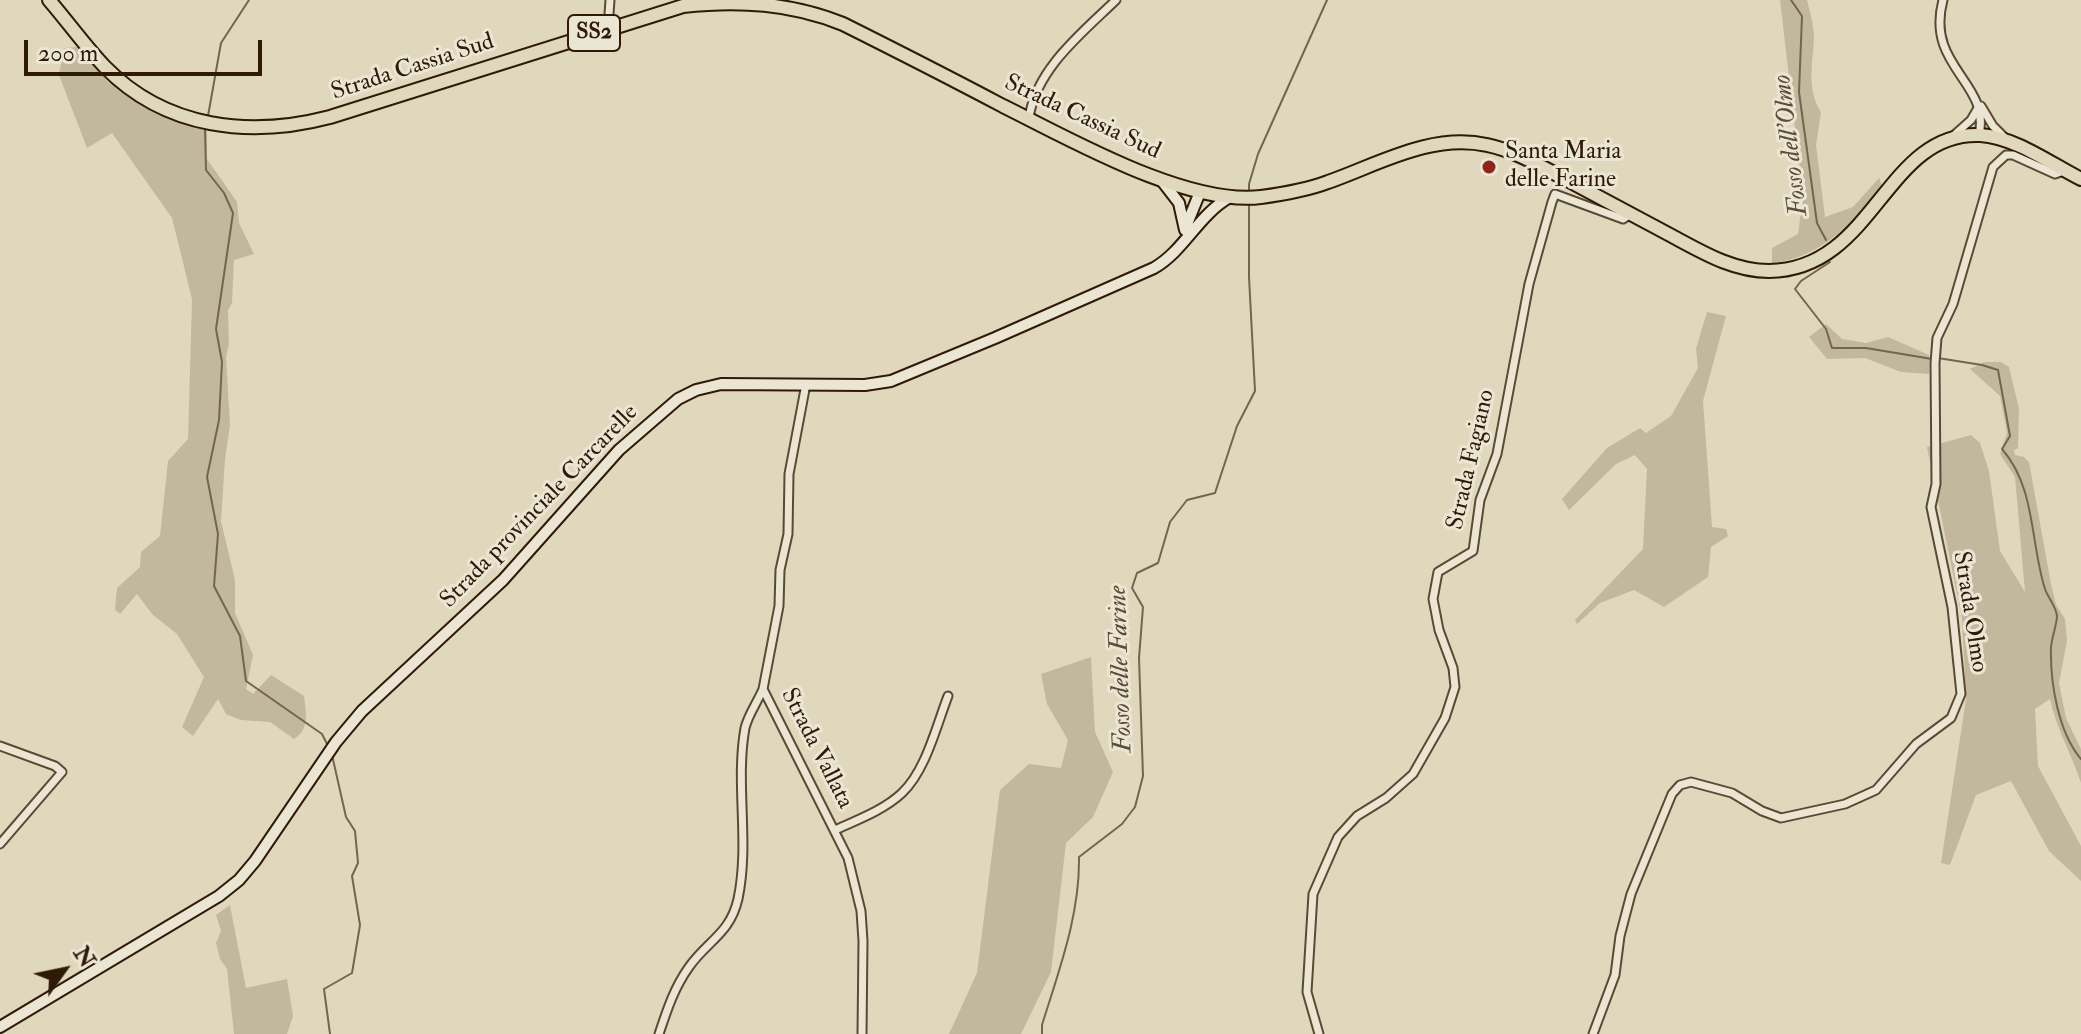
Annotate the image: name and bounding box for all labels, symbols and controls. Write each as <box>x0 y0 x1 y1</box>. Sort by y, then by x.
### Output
road number: SS2 <box>568 15 620 51</box>
scale bar <box>28 24 266 74</box>
street label: Strada Cassia Sud <box>328 28 498 108</box>
text: 200 m <box>38 38 98 69</box>
street label: Strada Cassia Sud <box>999 69 1165 167</box>
water label: Fosso dell'Olmo <box>1768 73 1816 217</box>
place label: Santa Maria delle Farine <box>1505 139 1621 195</box>
marker: Santa Maria delle Farine <box>1480 158 1498 176</box>
street label: Strada Fagiano <box>1442 387 1502 533</box>
street label: Strada provinciale Carcarelle <box>435 399 645 615</box>
street label: Strada Olmo <box>1945 549 1993 675</box>
water label: Fosso delle Farine <box>1103 585 1141 753</box>
street label: Strada Vallata <box>773 684 859 814</box>
north arrow <box>24 930 104 1010</box>
text: N <box>67 941 101 973</box>

